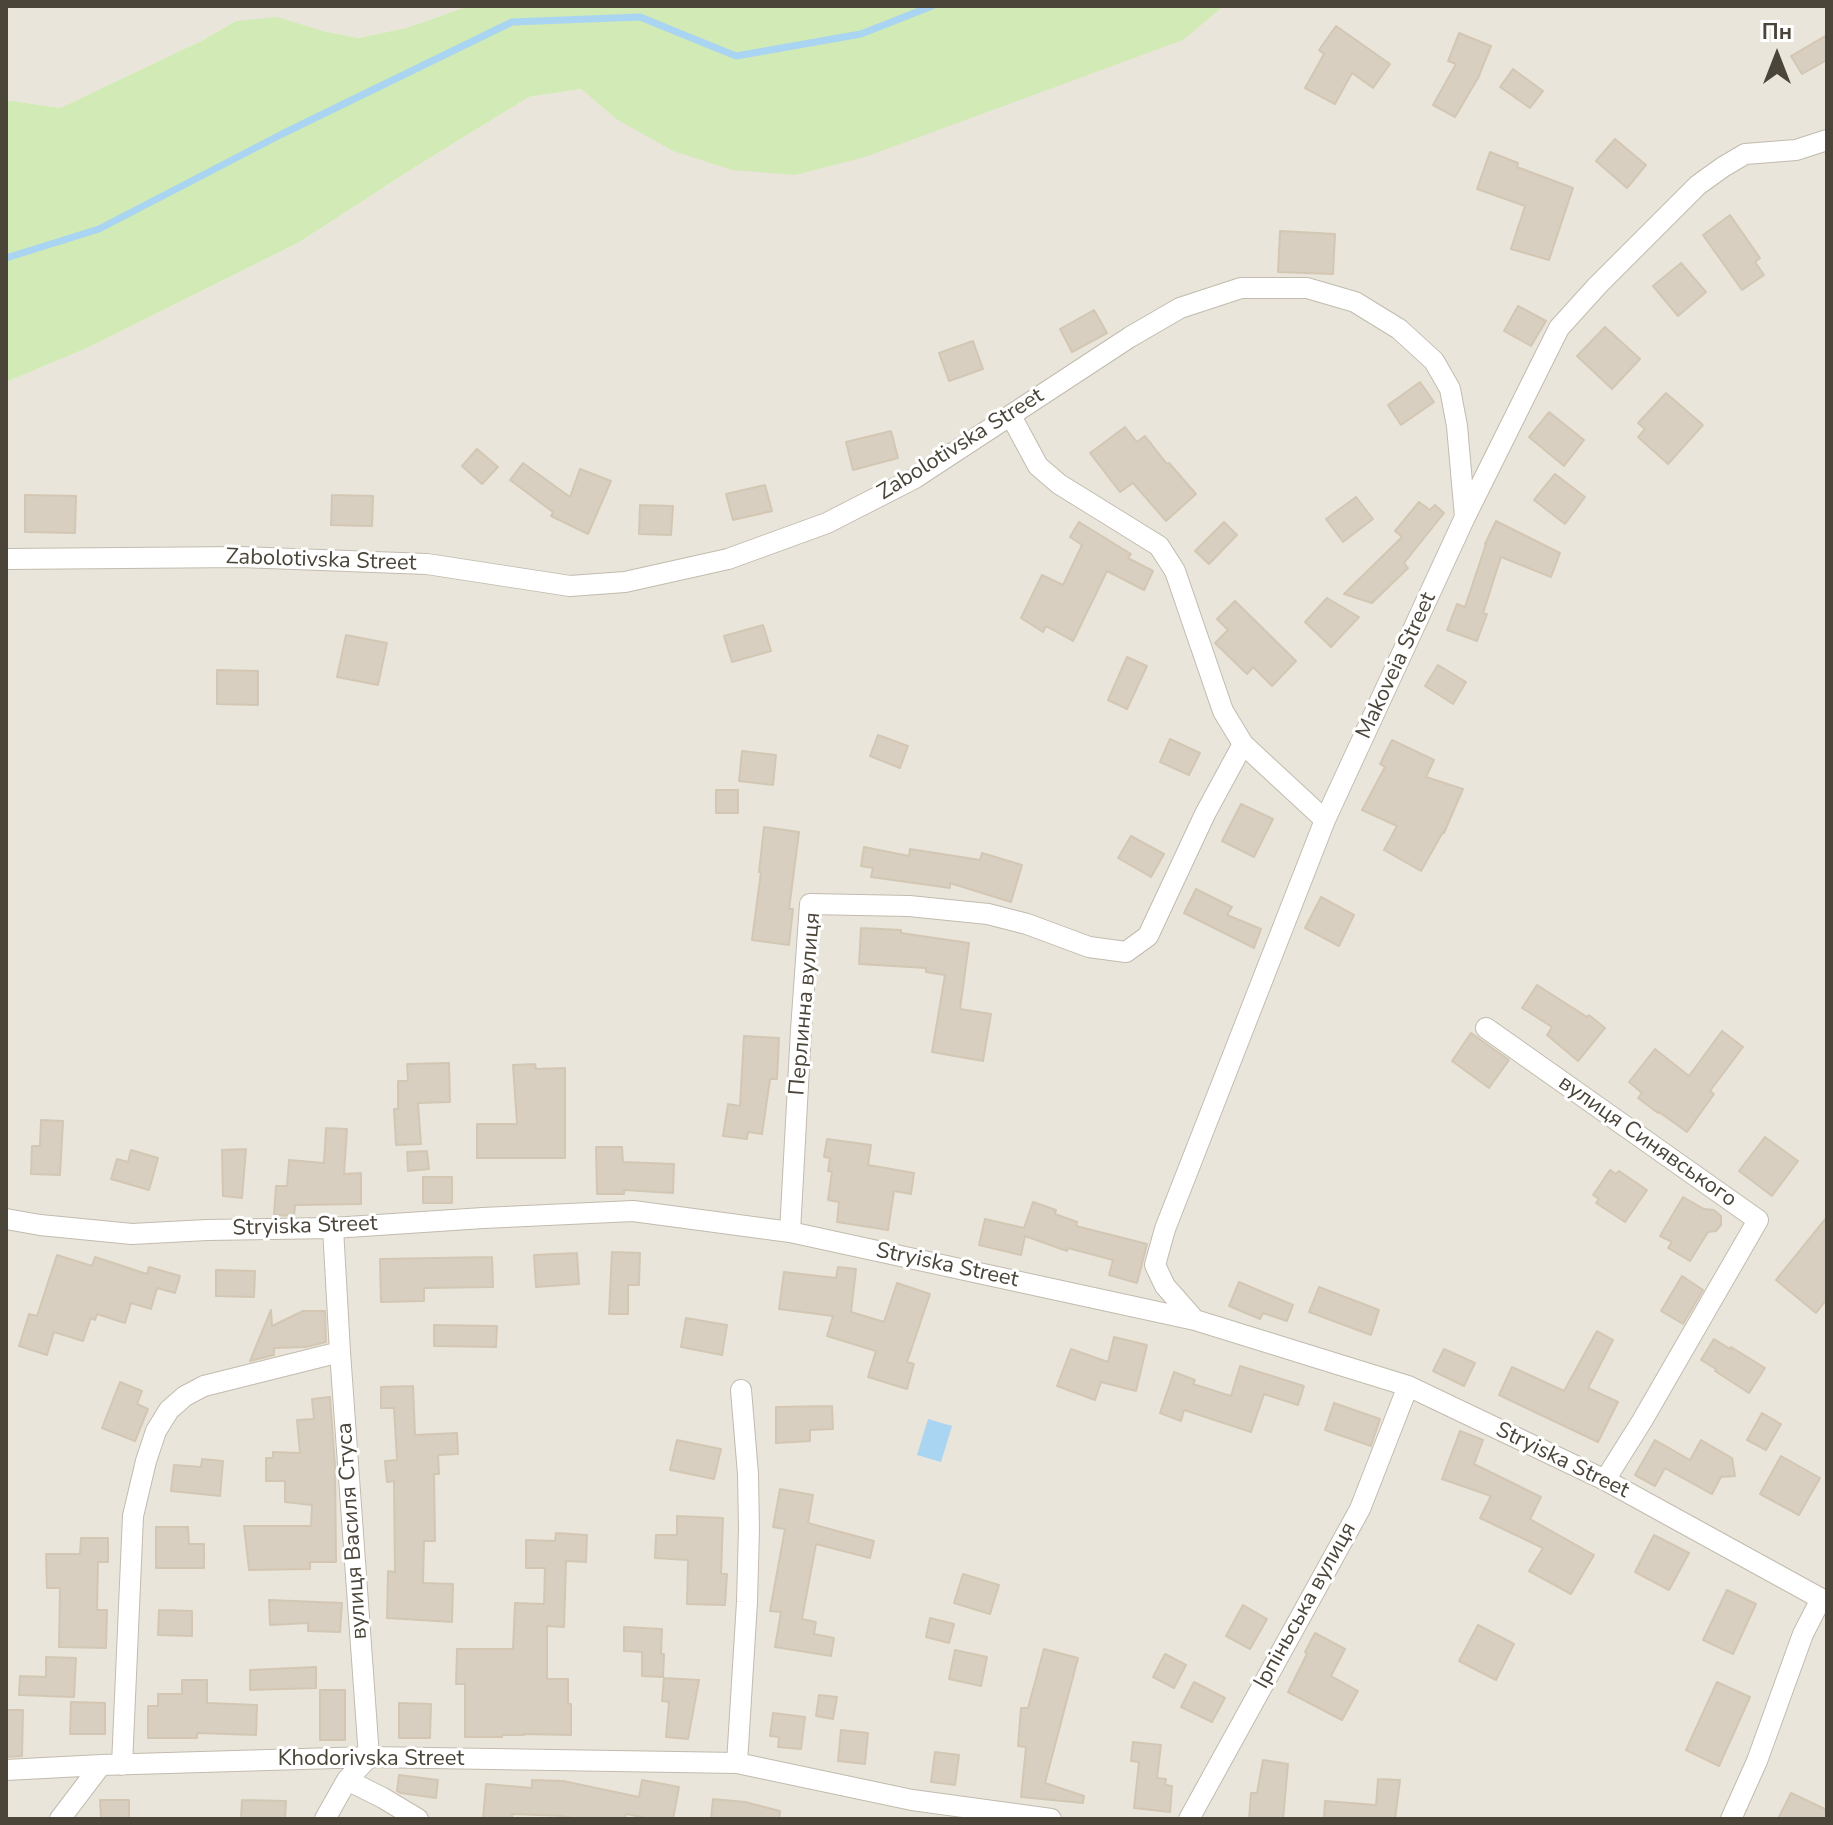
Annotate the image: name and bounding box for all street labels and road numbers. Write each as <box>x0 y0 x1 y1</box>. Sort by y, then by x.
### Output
street label: Zabolotivska Street <box>873 383 1049 507</box>
street label: Zabolotivska Street <box>225 544 417 578</box>
street label: Makoveia Street <box>1352 589 1442 743</box>
street label: Перлинна вулиця <box>785 911 827 1097</box>
street label: вулиця Синявського <box>1553 1070 1741 1214</box>
street label: Stryiska Street <box>232 1211 378 1243</box>
street label: Stryiska Street <box>873 1238 1021 1294</box>
street label: Stryiska Street <box>1491 1417 1633 1505</box>
street label: вулиця Василя Стуса <box>332 1422 374 1640</box>
street label: Ірпіньська вулиця <box>1249 1518 1363 1694</box>
street label: Khodorivska Street <box>278 1747 464 1773</box>

